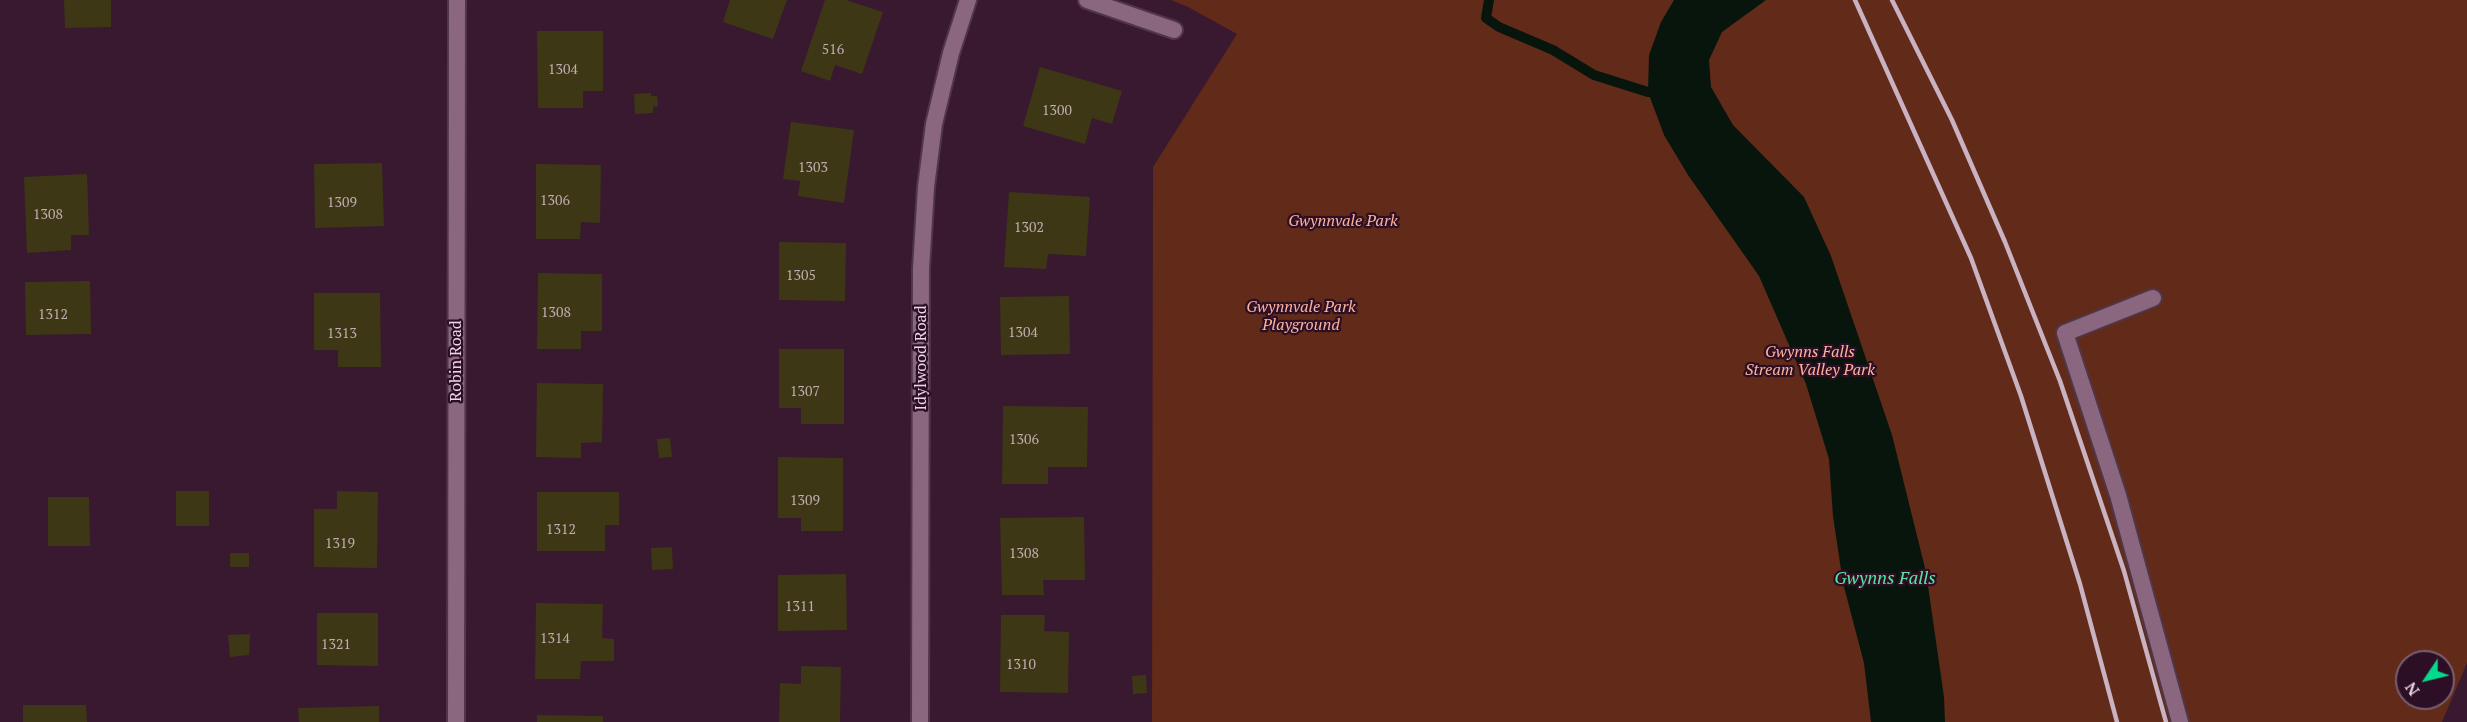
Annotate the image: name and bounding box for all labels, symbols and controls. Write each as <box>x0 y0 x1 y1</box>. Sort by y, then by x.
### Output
house number: 516 <box>822 42 844 58</box>
house number: 1304 <box>548 62 578 78</box>
house number: 1300 <box>1042 103 1072 119</box>
house number: 1303 <box>798 160 828 176</box>
house number: 1306 <box>540 193 570 209</box>
house number: 1309 <box>327 195 357 211</box>
house number: 1308 <box>33 207 63 223</box>
park label: Gwynnvale Park <box>1288 211 1398 231</box>
house number: 1302 <box>1014 220 1044 236</box>
house number: 1305 <box>786 268 816 284</box>
park label: Gwynnvale Park Playground <box>1246 297 1356 335</box>
house number: 1308 <box>541 305 571 321</box>
street label: Idylwood Road <box>911 305 931 411</box>
house number: 1312 <box>38 307 68 323</box>
street label: Robin Road <box>446 320 466 402</box>
house number: 1304 <box>1008 325 1038 341</box>
house number: 1313 <box>327 326 357 342</box>
park label: Gwynns Falls Stream Valley Park <box>1745 342 1875 380</box>
house number: 1307 <box>790 384 820 400</box>
house number: 1306 <box>1009 432 1039 448</box>
house number: 1309 <box>790 493 820 509</box>
house number: 1312 <box>546 522 576 538</box>
house number: 1319 <box>325 536 355 552</box>
house number: 1308 <box>1009 546 1039 562</box>
water label: Gwynns Falls <box>1834 568 1936 590</box>
house number: 1311 <box>785 599 815 615</box>
house number: 1314 <box>540 631 570 647</box>
house number: 1321 <box>321 637 351 653</box>
north arrow <box>2395 650 2455 710</box>
house number: 1310 <box>1006 657 1036 673</box>
text: N <box>2399 678 2424 700</box>

